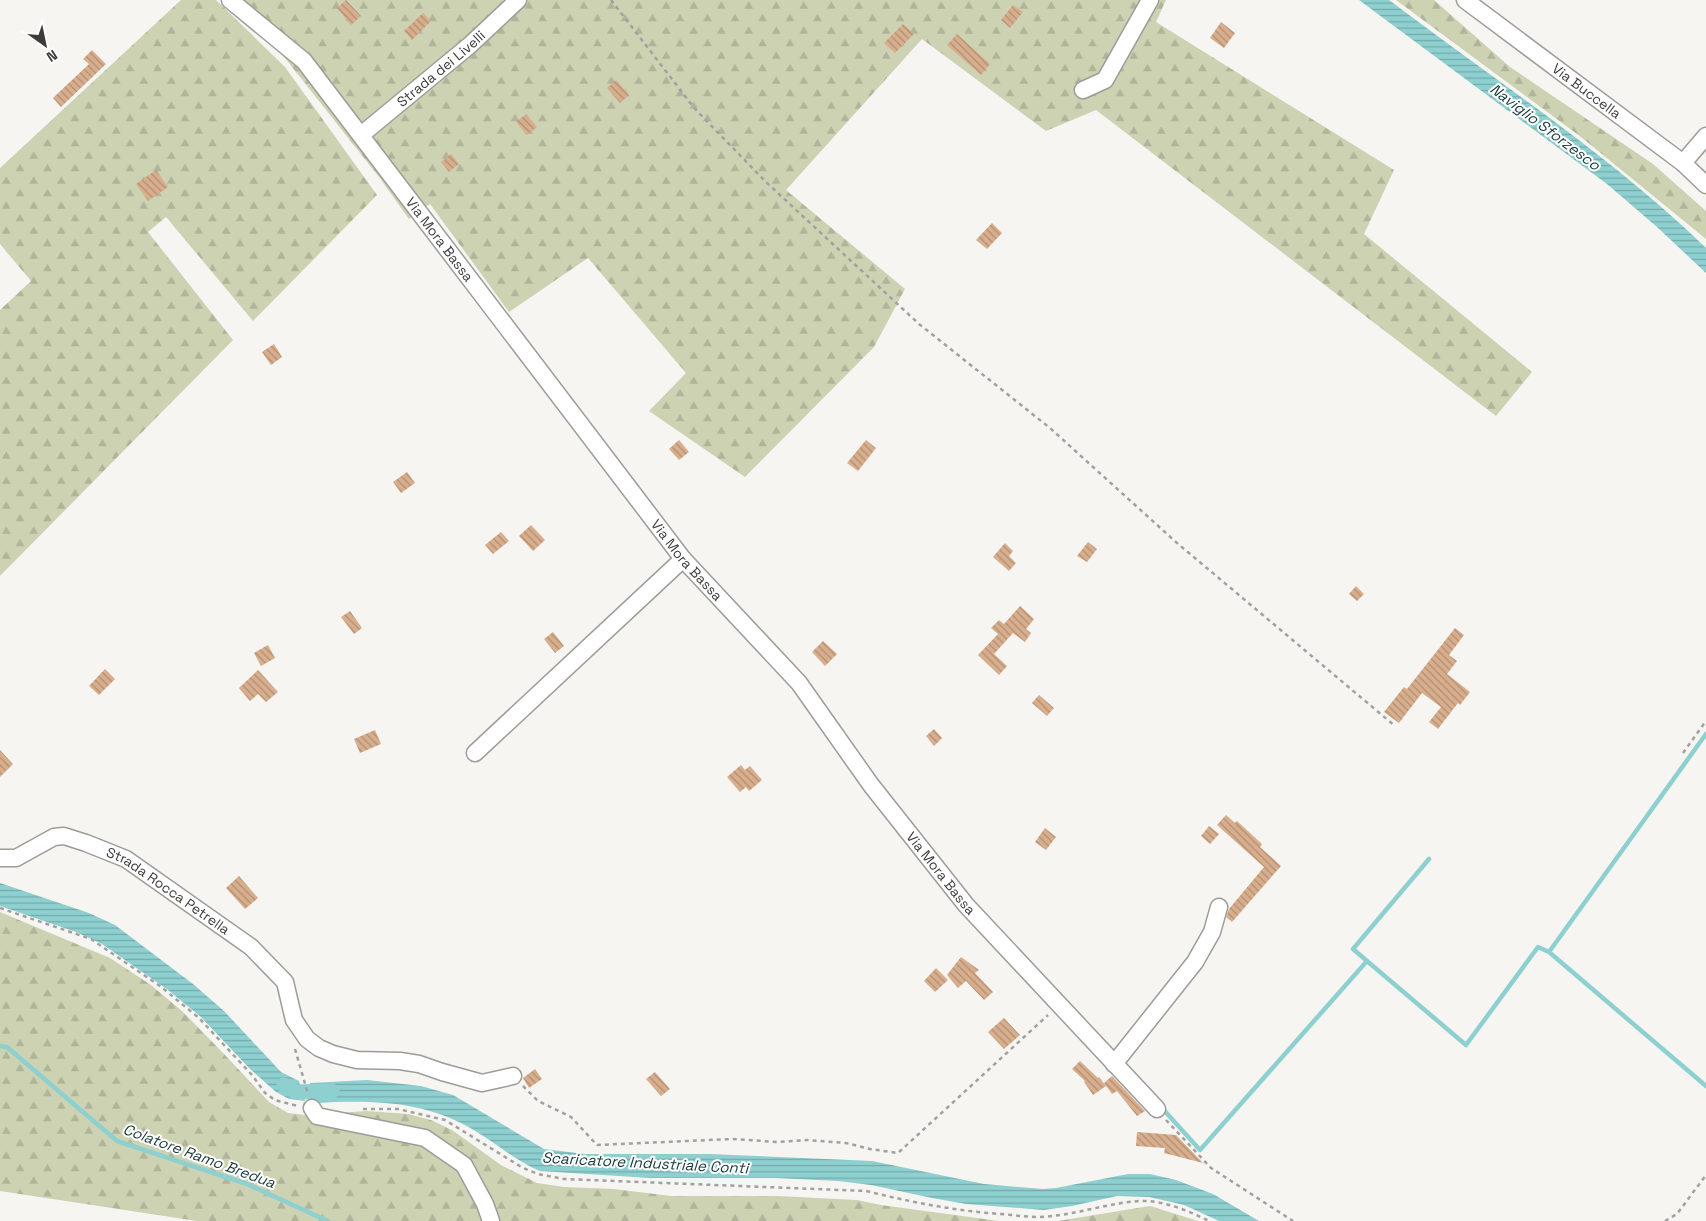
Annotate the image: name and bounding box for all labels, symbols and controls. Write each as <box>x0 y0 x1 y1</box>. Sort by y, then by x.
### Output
north arrow <box>20 20 70 70</box>
street label: Strada dei Livelli <box>393 26 489 111</box>
text: N <box>43 46 61 66</box>
street label: Via Buccella <box>1549 59 1625 123</box>
water label: Naviglio Sforzesco <box>1486 79 1605 175</box>
street label: Via Mora Bassa <box>402 194 478 285</box>
street label: Via Mora Bassa <box>647 516 726 605</box>
street label: Via Mora Bassa <box>902 828 980 919</box>
street label: Strada Rocca Petrella <box>104 843 233 938</box>
water label: Colatore Ramo Bredua <box>121 1119 278 1192</box>
water label: Scaricatore Industriale Conti <box>541 1148 751 1178</box>

